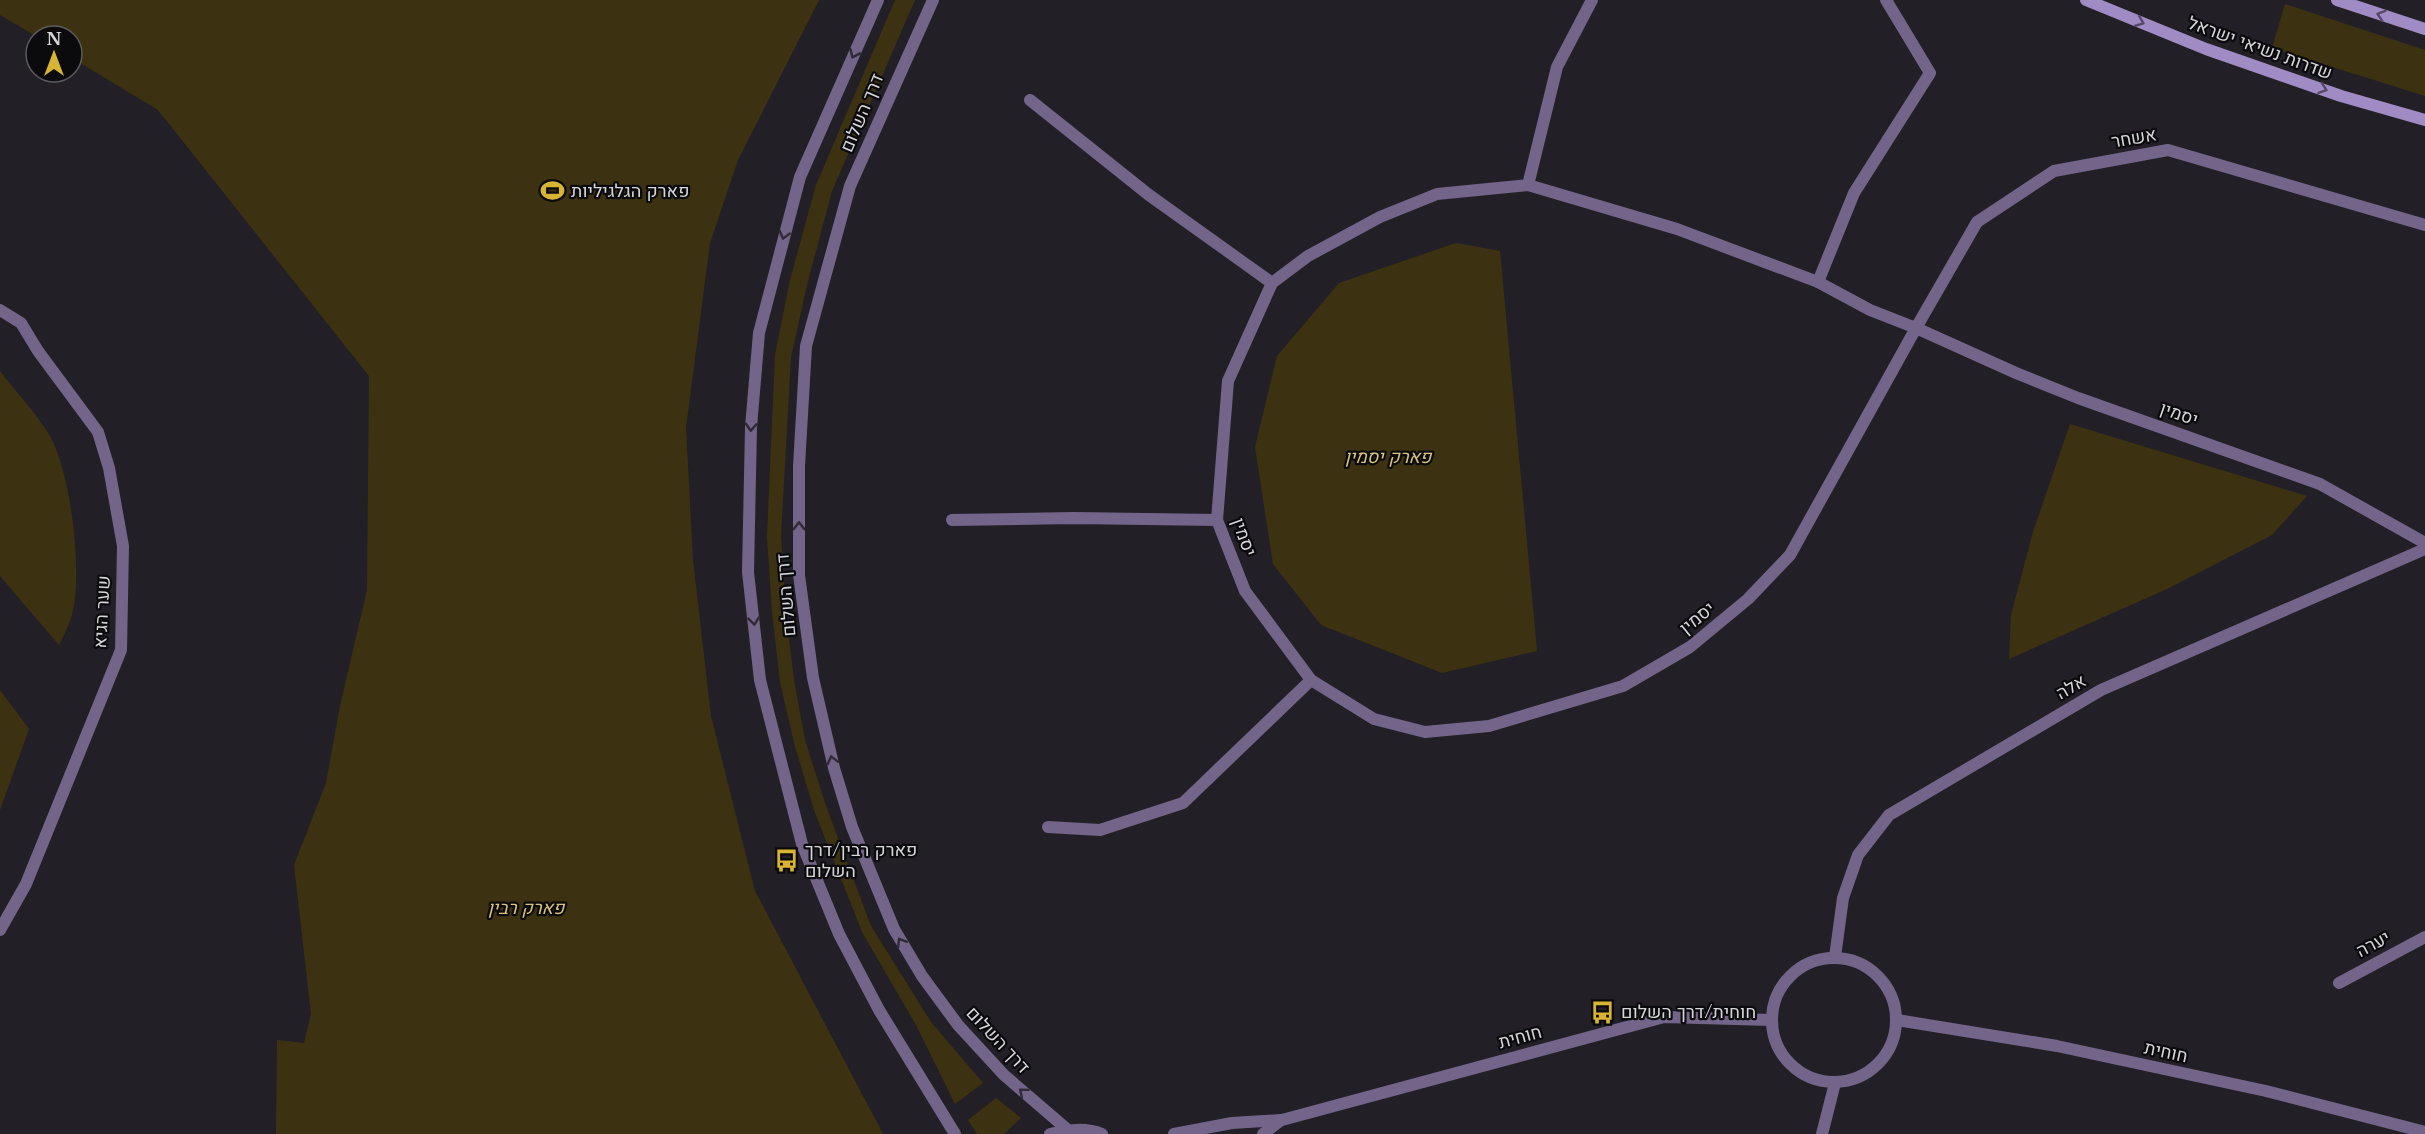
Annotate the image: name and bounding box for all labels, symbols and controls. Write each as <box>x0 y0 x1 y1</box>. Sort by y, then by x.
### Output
one-way arrow <box>2376 10 2387 23</box>
street label: שדרות נשיאי ישראל <box>2185 12 2335 84</box>
one-way arrow <box>2133 15 2144 27</box>
north arrow <box>24 24 84 84</box>
text: N <box>46 29 62 49</box>
one-way arrow <box>849 47 861 58</box>
street label: דרך השלום <box>836 70 888 156</box>
one-way arrow <box>2317 82 2328 95</box>
street label: אשחר <box>2110 123 2158 153</box>
sports icon: פארק הגלגיליות <box>540 178 566 204</box>
place label: פארק הגלגיליות <box>571 180 689 202</box>
one-way arrow <box>779 230 792 240</box>
street label: יסמין <box>2157 397 2201 431</box>
one-way arrow <box>745 422 758 431</box>
park label: פארק יסמין <box>1345 446 1433 468</box>
street label: יסמין <box>1227 515 1261 559</box>
one-way arrow <box>793 521 805 530</box>
street label: דרך השלום <box>771 553 801 637</box>
street label: שער הגיא <box>89 575 115 649</box>
street label: יסמין <box>1675 597 1719 639</box>
one-way arrow <box>747 617 759 626</box>
street label: אלה <box>2052 670 2090 704</box>
one-way arrow <box>826 755 839 765</box>
place label: פארק רבין/דרך השלום <box>805 839 917 882</box>
bus stop icon: פארק רבין/דרך השלום <box>774 847 800 873</box>
park label: פארק רבין <box>488 897 566 919</box>
street label: יערה <box>2352 926 2394 962</box>
one-way arrow <box>896 938 908 948</box>
bus stop icon: חוחית/דרך השלום <box>1590 999 1616 1025</box>
place label: חוחית/דרך השלום <box>1621 1001 1756 1023</box>
street label: דרך השלום <box>962 1002 1034 1078</box>
street label: חוחית <box>1496 1021 1544 1053</box>
street label: חוחית <box>2142 1037 2190 1067</box>
one-way arrow <box>1019 1088 1030 1099</box>

